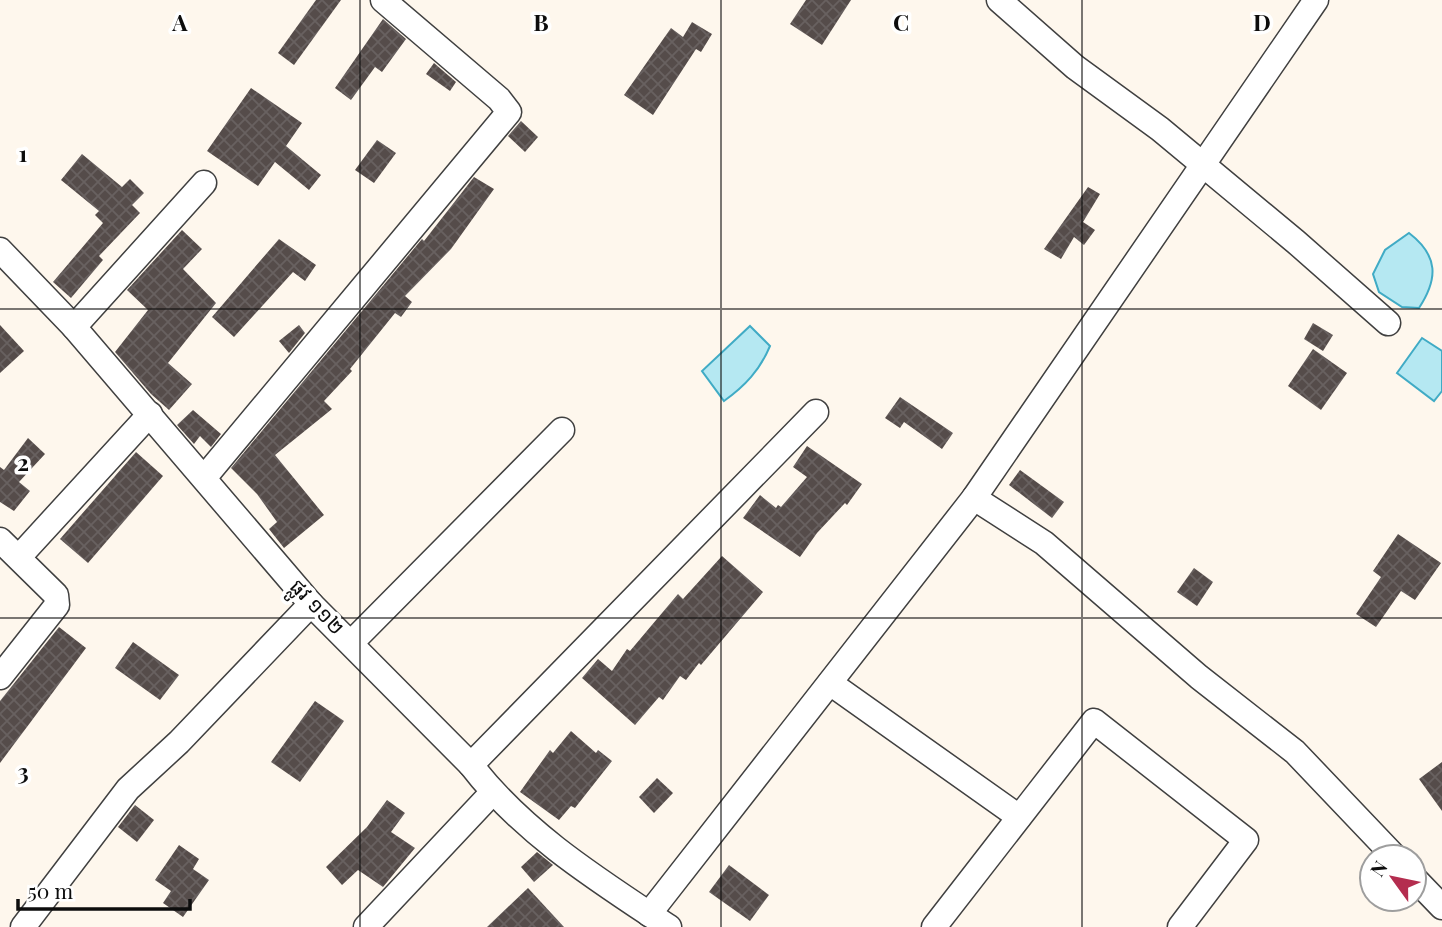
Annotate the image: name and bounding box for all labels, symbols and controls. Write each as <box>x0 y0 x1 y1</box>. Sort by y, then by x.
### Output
text: A <box>171 6 188 37</box>
text: B <box>533 6 549 37</box>
text: C <box>893 6 909 37</box>
text: D <box>1253 6 1271 37</box>
text: 1 <box>19 137 28 168</box>
text: 2 <box>17 446 29 477</box>
street label: ផ្លូវ ១១២ <box>280 571 352 645</box>
text: 3 <box>17 755 29 786</box>
north arrow <box>1358 843 1428 913</box>
text: N <box>1363 855 1393 881</box>
scale bar <box>18 867 189 911</box>
text: 50 m <box>28 876 74 904</box>

